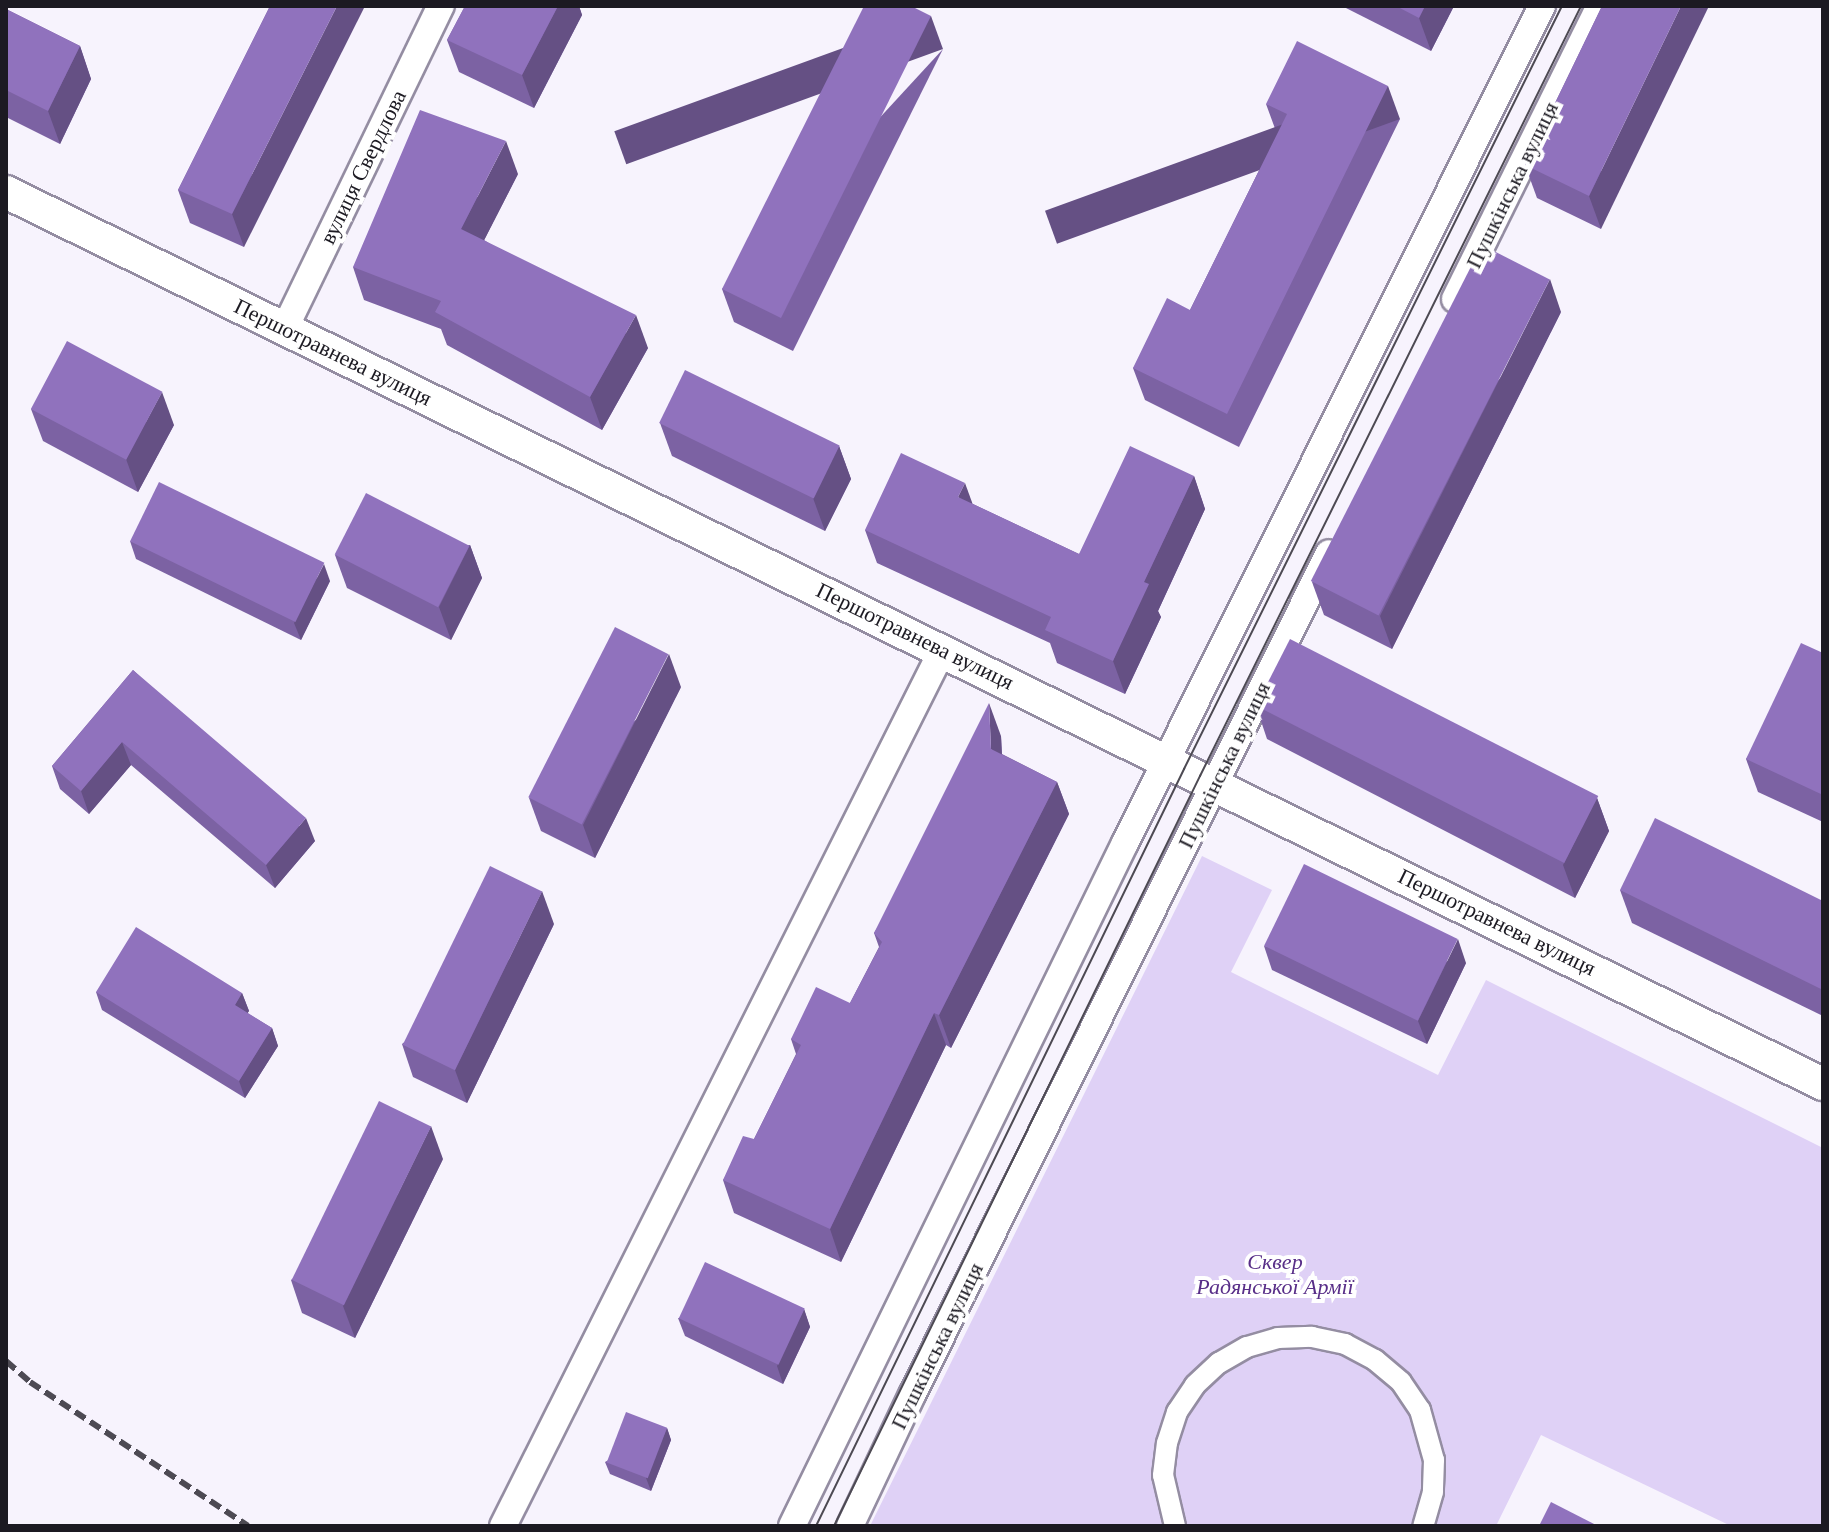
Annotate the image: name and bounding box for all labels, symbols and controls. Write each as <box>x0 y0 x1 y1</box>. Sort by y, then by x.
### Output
street label: вулиця Свердлова <box>314 86 412 248</box>
street label: Пушкінська вулиця <box>1460 97 1564 273</box>
street label: Першотравнева вулиця <box>230 293 436 411</box>
street label: Першотравнева вулиця <box>812 577 1018 695</box>
street label: Пушкінська вулиця <box>1172 677 1276 853</box>
street label: Першотравнева вулиця <box>1394 863 1600 981</box>
park label: Сквер Радянської Армії <box>1196 1248 1354 1300</box>
street label: Пушкінська вулиця <box>885 1258 989 1434</box>

